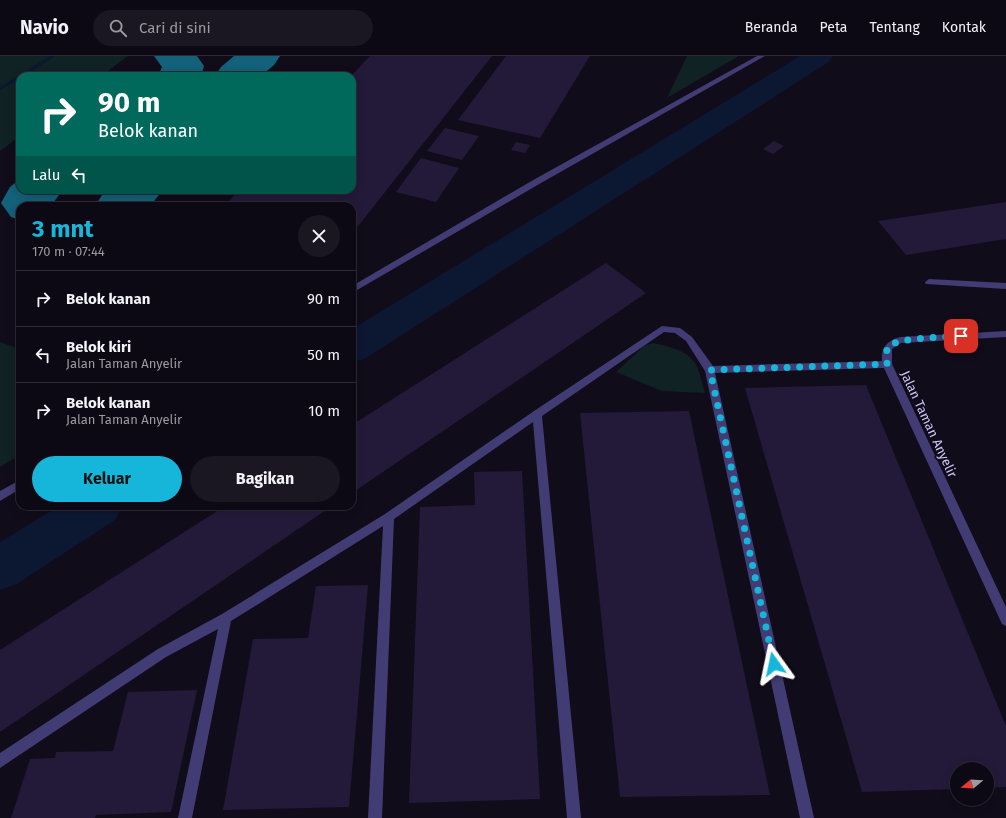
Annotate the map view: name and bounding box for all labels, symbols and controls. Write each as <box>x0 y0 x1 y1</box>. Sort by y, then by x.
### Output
search box <box>93 10 373 46</box>
text: Navio <box>20 16 69 39</box>
icon: search <box>107 17 129 39</box>
text: Cari di sini <box>139 19 211 37</box>
text: Beranda <box>745 19 798 36</box>
text: Peta <box>820 19 847 36</box>
text: Tentang <box>869 19 920 36</box>
text: Kontak <box>942 19 986 36</box>
text: 90 m <box>98 86 160 119</box>
icon: right <box>32 88 84 140</box>
text: Belok kanan <box>98 120 198 142</box>
icon: left <box>68 164 90 186</box>
text: Lalu <box>32 166 60 184</box>
text: 3 mnt <box>32 215 94 243</box>
button: close <box>298 215 340 257</box>
text: 170 m · 07:44 <box>32 244 105 259</box>
icon: right <box>32 288 54 310</box>
text: Belok kanan <box>66 290 150 308</box>
text: 90 m <box>307 290 340 308</box>
pin <box>944 319 978 353</box>
icon: arrive <box>950 325 972 347</box>
text: Belok kiri <box>66 338 131 356</box>
icon: left <box>32 344 54 366</box>
text: 50 m <box>307 346 340 364</box>
text: Jalan Taman Anyelir <box>66 356 182 371</box>
street label: Jalan Taman Anyelir <box>898 368 960 480</box>
text: Belok kanan <box>66 394 150 412</box>
icon: right <box>32 400 54 422</box>
text: 10 m <box>308 402 340 420</box>
text: Jalan Taman Anyelir <box>66 412 182 427</box>
button: Keluar <box>32 456 182 502</box>
button: Bagikan <box>190 456 340 502</box>
position arrow <box>753 643 795 685</box>
north arrow <box>950 762 994 806</box>
map controls <box>950 762 994 806</box>

